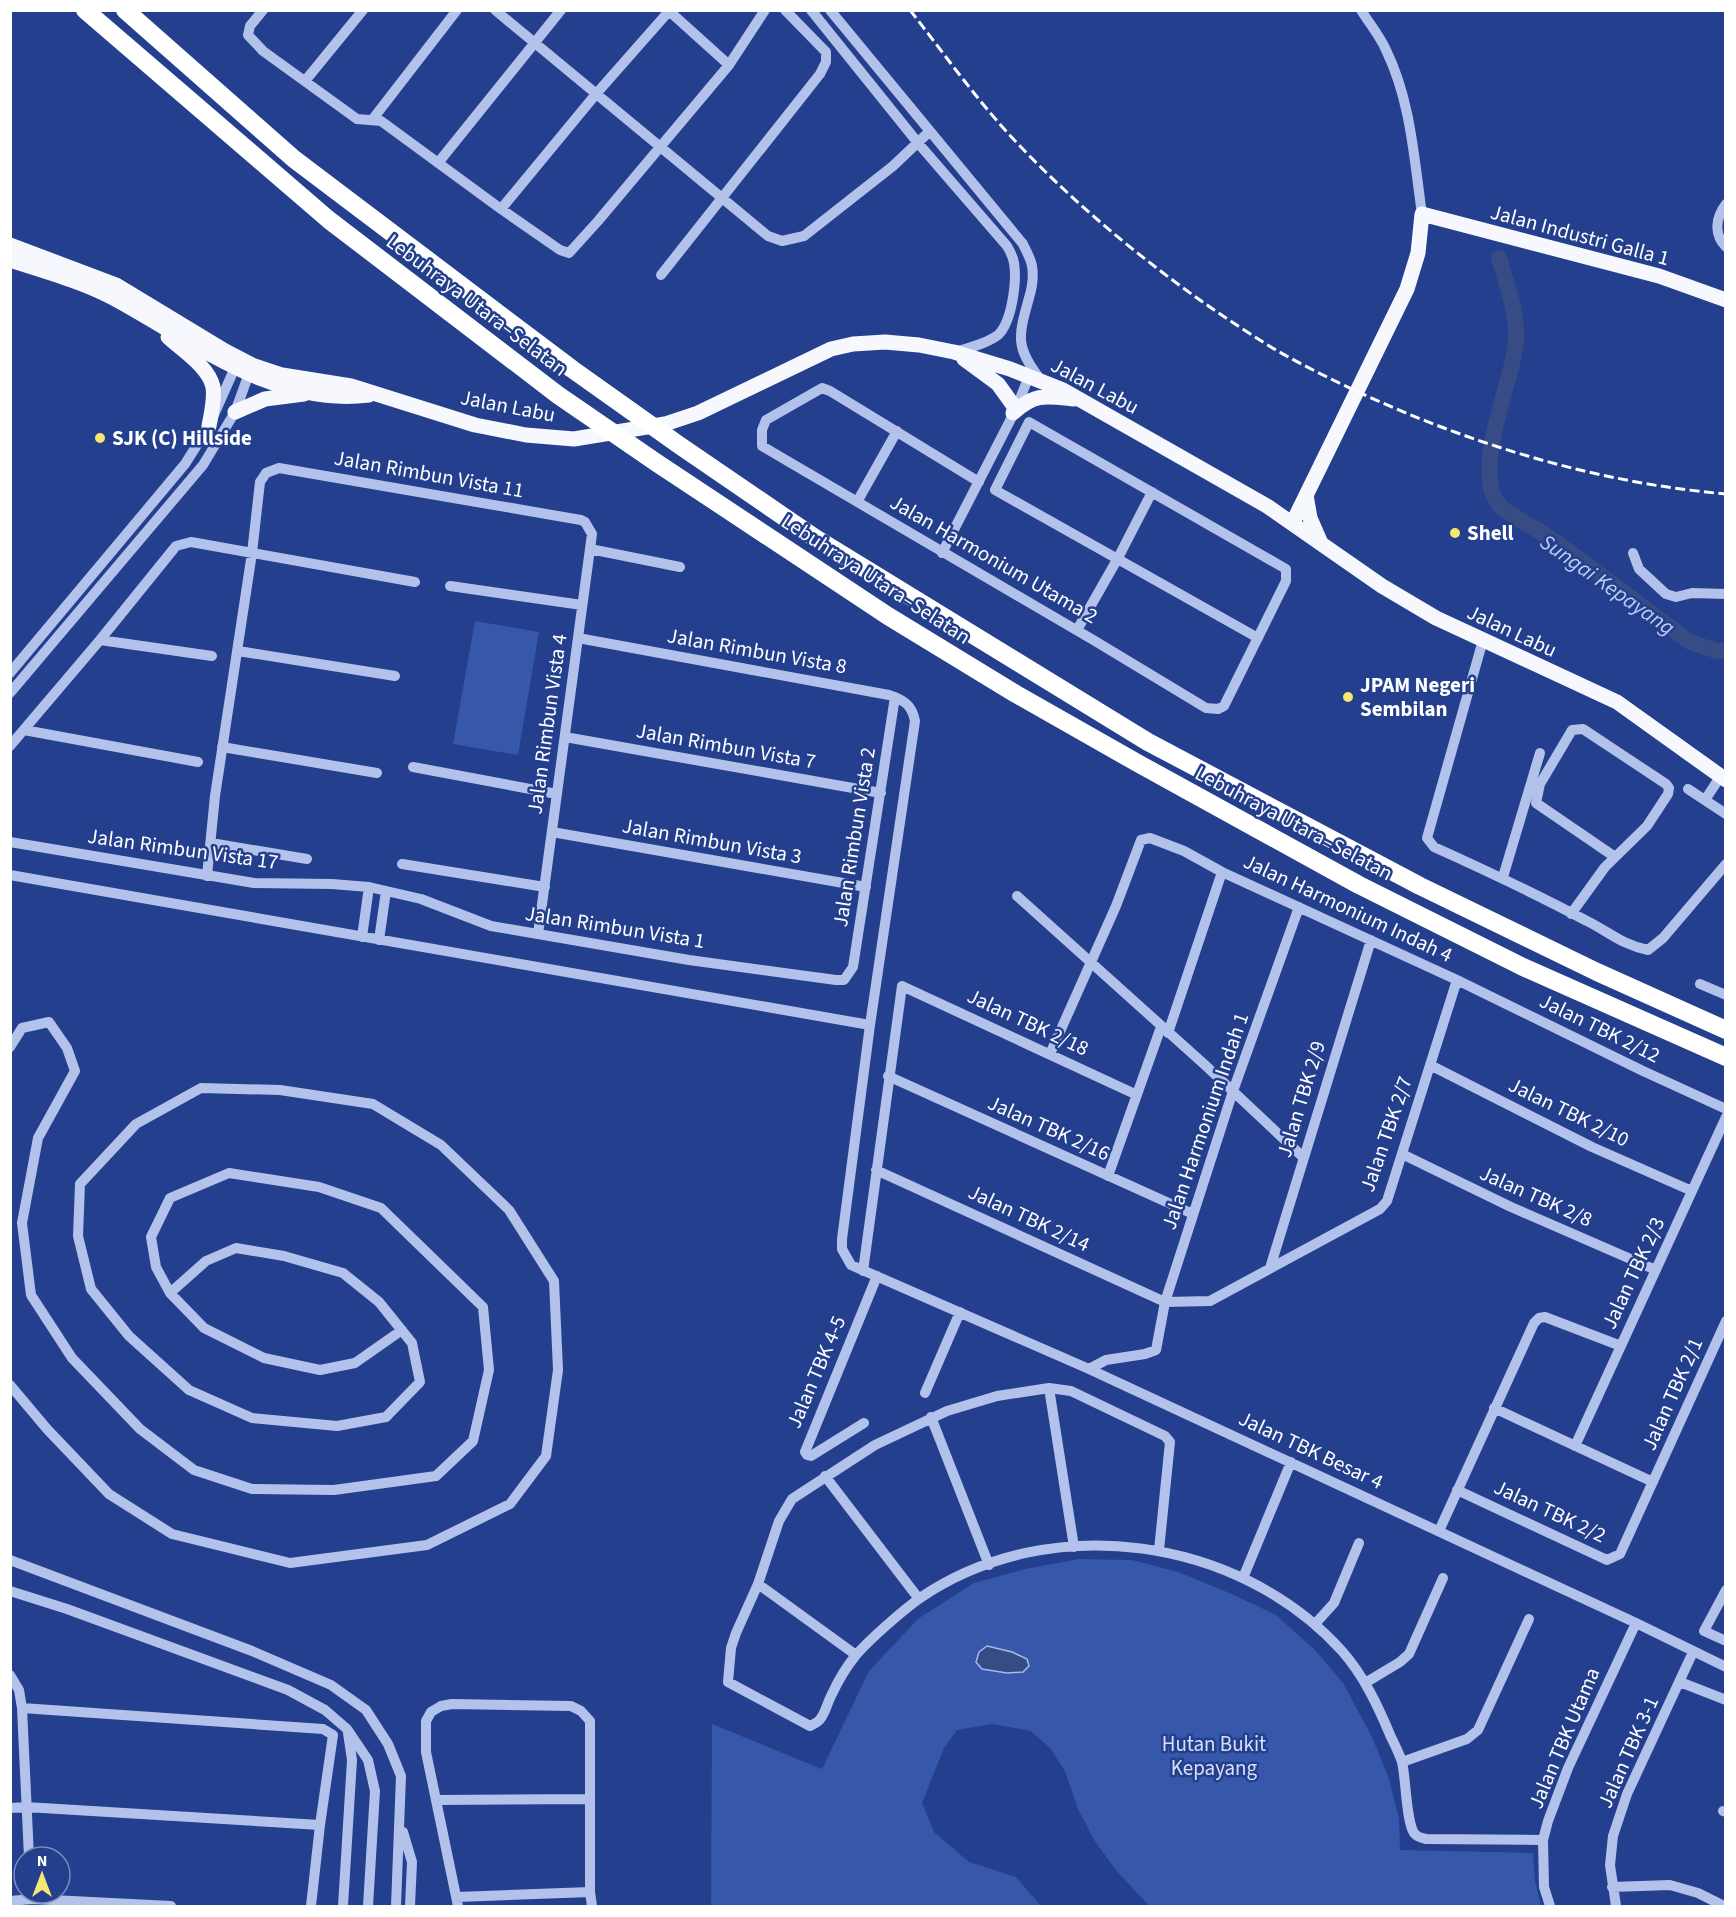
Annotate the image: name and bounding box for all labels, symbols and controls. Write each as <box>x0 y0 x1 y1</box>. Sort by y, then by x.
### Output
street label: Jalan Industri Galla 1 <box>1487 197 1673 273</box>
street label: Lebuhraya Utara–Selatan <box>380 227 574 383</box>
street label: Jalan Labu <box>1046 350 1144 422</box>
street label: Jalan Labu <box>458 382 558 430</box>
place label: SJK (C) Hillside <box>112 423 252 453</box>
marker: SJK (C) Hillside <box>93 431 107 445</box>
street label: Jalan Rimbun Vista 11 <box>332 443 526 505</box>
street label: Jalan Harmonium Utama 2 <box>884 487 1104 631</box>
street label: Lebuhraya Utara–Selatan <box>775 506 977 652</box>
place label: Shell <box>1467 518 1514 548</box>
marker: Shell <box>1448 526 1462 540</box>
water label: Sungai Kepayang <box>1533 526 1681 643</box>
street label: Jalan Labu <box>1462 597 1562 665</box>
street label: Jalan Rimbun Vista 8 <box>665 620 849 682</box>
street label: Jalan Rimbun Vista 4 <box>519 632 575 816</box>
place label: JPAM Negeri Sembilan <box>1360 670 1475 724</box>
marker: JPAM Negeri Sembilan <box>1341 690 1355 704</box>
street label: Jalan Rimbun Vista 7 <box>634 715 818 777</box>
street label: Jalan Rimbun Vista 2 <box>825 745 883 929</box>
street label: Lebuhraya Utara–Selatan <box>1190 758 1398 888</box>
street label: Jalan Rimbun Vista 3 <box>620 810 804 872</box>
street label: Jalan Rimbun Vista 17 <box>86 821 280 877</box>
street label: Jalan Harmonium Indah 4 <box>1239 846 1457 970</box>
street label: Jalan Rimbun Vista 1 <box>523 898 707 956</box>
street label: Jalan TBK 2/18 <box>962 981 1094 1063</box>
street label: Jalan TBK 2/12 <box>1535 986 1665 1070</box>
street label: Jalan Harmonium Indah 1 <box>1154 1009 1256 1233</box>
street label: Jalan TBK 2/9 <box>1269 1037 1333 1161</box>
street label: Jalan TBK 2/10 <box>1504 1070 1634 1154</box>
street label: Jalan TBK 2/7 <box>1352 1072 1420 1196</box>
street label: Jalan TBK 2/16 <box>983 1088 1115 1168</box>
street label: Jalan TBK 2/8 <box>1475 1158 1597 1234</box>
street label: Jalan TBK 2/14 <box>963 1177 1095 1259</box>
street label: Jalan TBK 2/3 <box>1594 1212 1672 1334</box>
street label: Jalan TBK 4-5 <box>779 1311 853 1433</box>
street label: Jalan TBK 2/1 <box>1634 1333 1710 1455</box>
street label: Jalan TBK Besar 4 <box>1234 1403 1388 1497</box>
street label: Jalan TBK 2/2 <box>1489 1472 1611 1550</box>
street label: Jalan TBK Utama <box>1521 1663 1607 1813</box>
street label: Jalan TBK 3-1 <box>1590 1691 1666 1813</box>
park label: Hutan Bukit Kepayang <box>1162 1729 1266 1783</box>
north arrow <box>12 1845 72 1905</box>
text: N <box>37 1850 47 1872</box>

